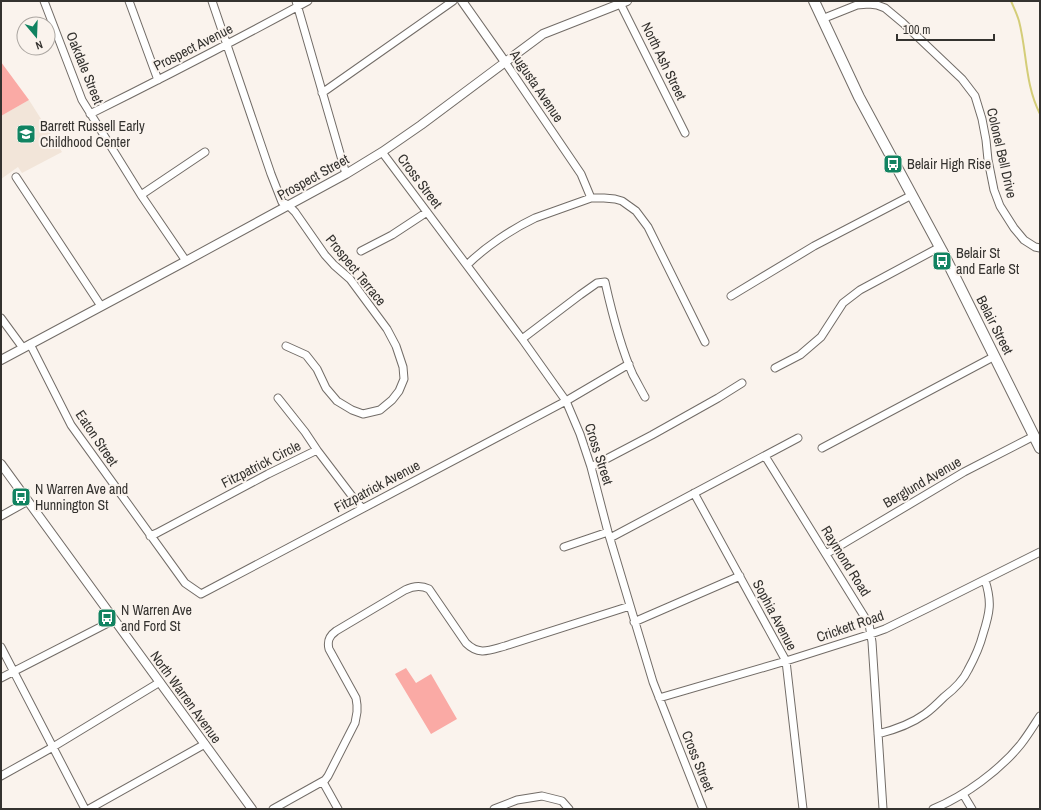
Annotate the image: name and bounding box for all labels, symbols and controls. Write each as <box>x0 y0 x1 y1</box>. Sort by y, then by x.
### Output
north arrow <box>16 16 56 56</box>
scale bar <box>897 16 994 42</box>
street label: Prospect Avenue <box>150 19 236 75</box>
street label: North Ash Street <box>637 19 691 103</box>
text: 100 m <box>903 22 930 38</box>
street label: Oakdale Street <box>62 29 108 107</box>
text: N <box>34 38 45 53</box>
street label: Augusta Avenue <box>506 46 568 126</box>
street label: Colonel Bell Drive <box>983 106 1021 200</box>
place label: Barrett Russell Early Childhood Center <box>40 117 145 151</box>
school or university icon: Barrett Russell Early Childhood Center <box>15 123 37 145</box>
street label: Prospect Street <box>274 150 352 204</box>
street label: Cross Street <box>394 150 446 212</box>
bus stop icon: Belair High Rise <box>882 153 904 175</box>
place label: Belair High Rise <box>907 155 991 173</box>
street label: Prospect Terrace <box>322 231 390 309</box>
place label: Belair St and Earle St <box>956 244 1019 278</box>
bus stop icon: Belair St and Earle St <box>931 250 953 272</box>
street label: Belair Street <box>972 292 1018 358</box>
street label: Eaton Street <box>72 407 122 469</box>
street label: Cross Street <box>581 421 617 487</box>
street label: Fitzpatrick Circle <box>218 436 304 492</box>
street label: Berglund Avenue <box>880 452 964 512</box>
street label: Fitzpatrick Avenue <box>331 456 423 516</box>
place label: N Warren Ave and Hunnington St <box>35 480 128 514</box>
bus stop icon: N Warren Ave and Hunnington St <box>10 486 32 508</box>
street label: Raymond Road <box>817 522 875 600</box>
street label: Sophia Avenue <box>749 576 801 654</box>
place label: N Warren Ave and Ford St <box>121 601 192 635</box>
street label: Crickett Road <box>814 606 886 646</box>
bus stop icon: N Warren Ave and Ford St <box>96 607 118 629</box>
street label: North Warren Avenue <box>146 647 226 747</box>
street label: Cross Street <box>678 728 718 794</box>

